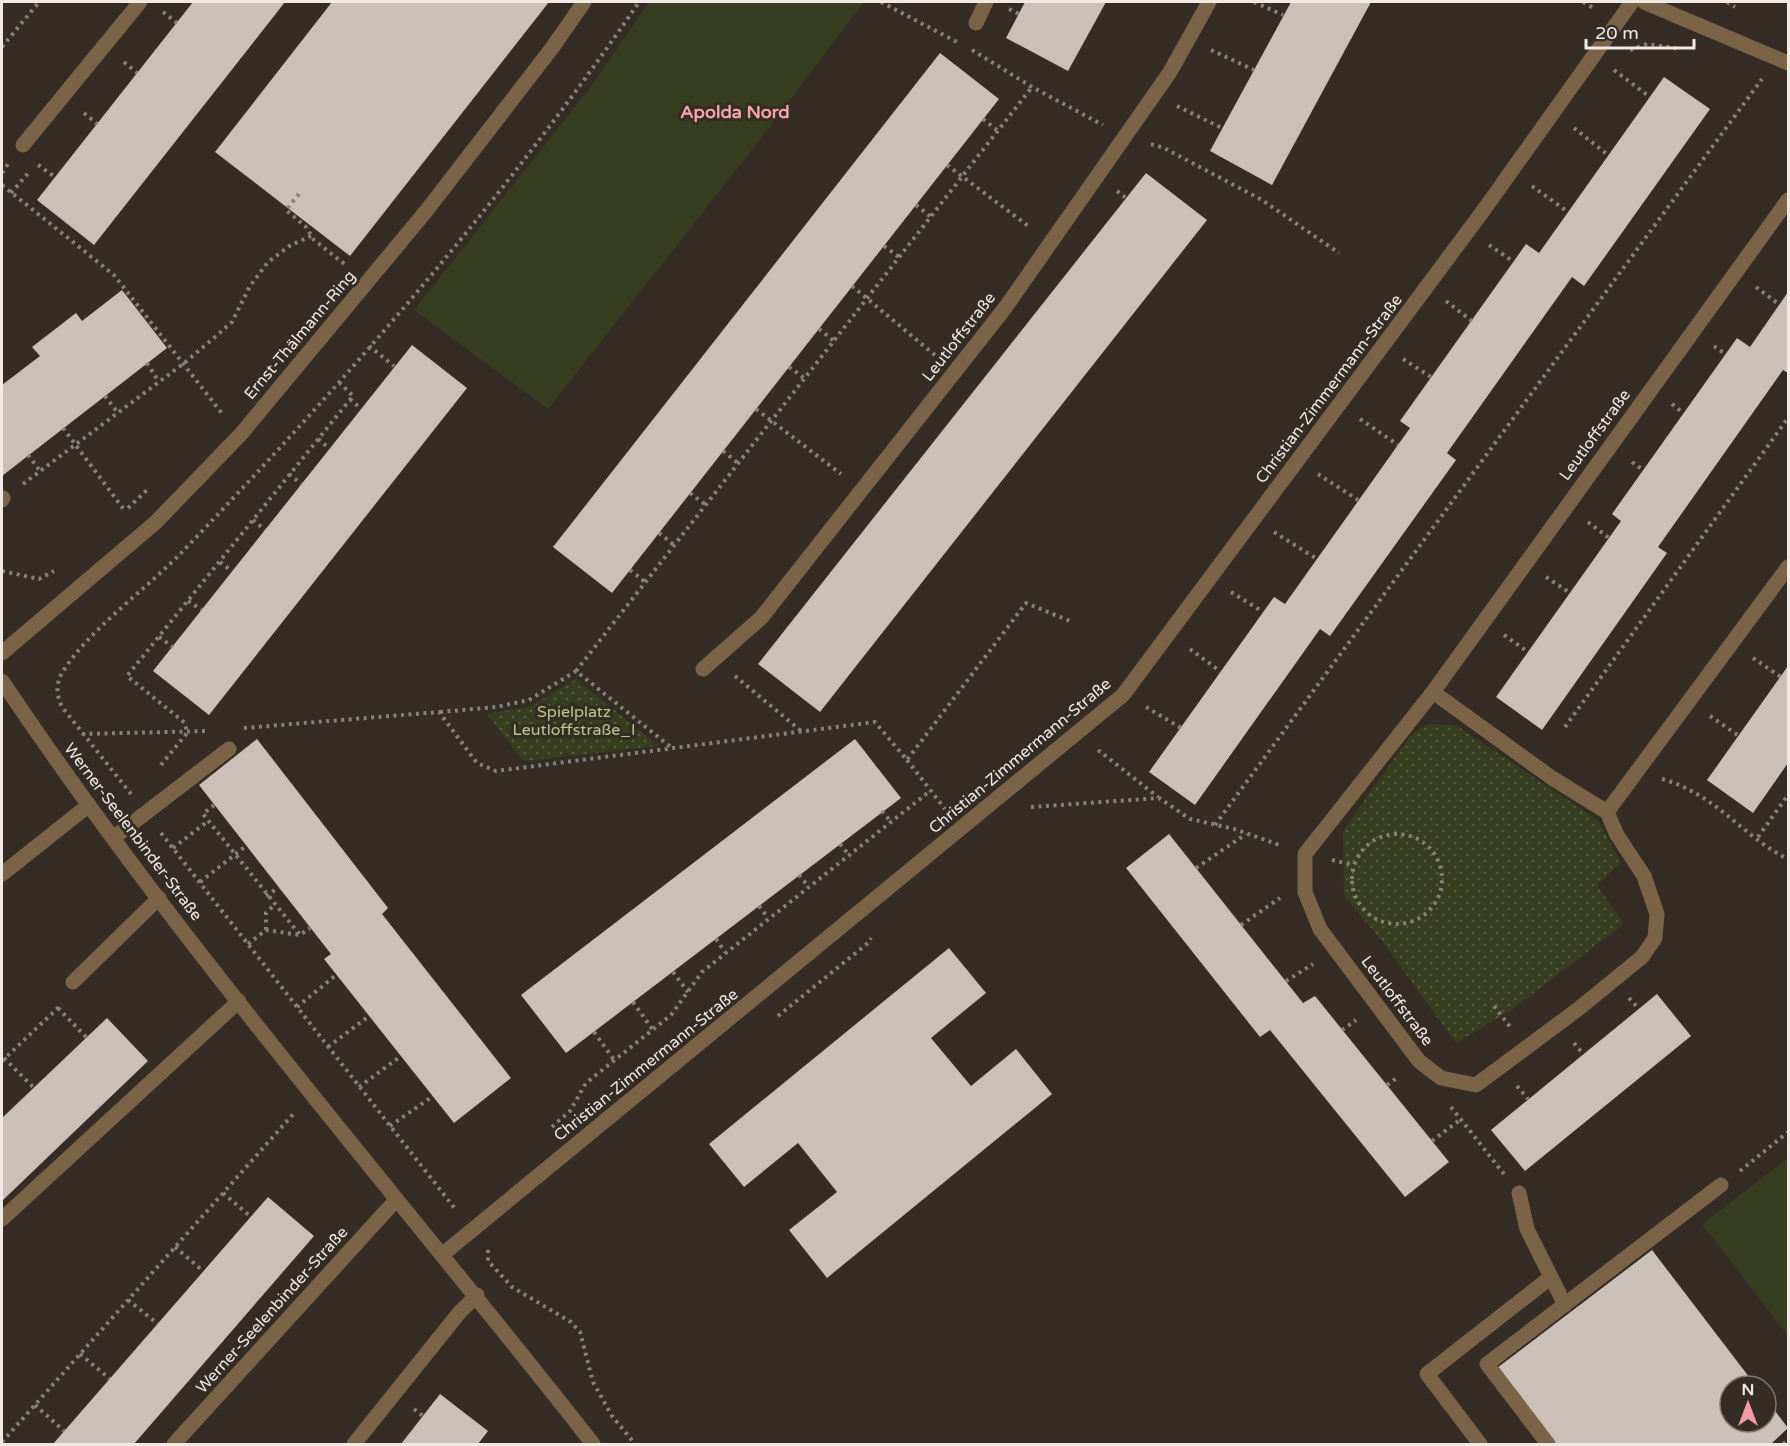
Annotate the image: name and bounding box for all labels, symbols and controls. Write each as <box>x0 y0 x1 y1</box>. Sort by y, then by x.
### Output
scale bar <box>1586 12 1694 50</box>
text: 20 m <box>1595 22 1639 44</box>
district label: Apolda Nord <box>680 101 790 123</box>
street label: Ernst-Thälmann-Ring <box>240 266 360 404</box>
street label: Leutloffstraße <box>918 288 1000 386</box>
street label: Christian-Zimmermann-Straße <box>1251 290 1407 488</box>
street label: Leutloffstraße <box>1555 386 1635 484</box>
street label: Christian-Zimmermann-Straße <box>925 674 1115 838</box>
park label: Spielplatz Leutloffstraße_I <box>513 702 635 740</box>
street label: Werner-Seelenbinder-Straße <box>60 739 206 925</box>
street label: Leutloffstraße <box>1357 952 1437 1050</box>
street label: Christian-Zimmermann-Straße <box>550 984 742 1146</box>
street label: Werner-Seelenbinder-Straße <box>192 1223 352 1397</box>
north arrow <box>1718 1374 1778 1434</box>
text: N <box>1742 1380 1754 1400</box>

